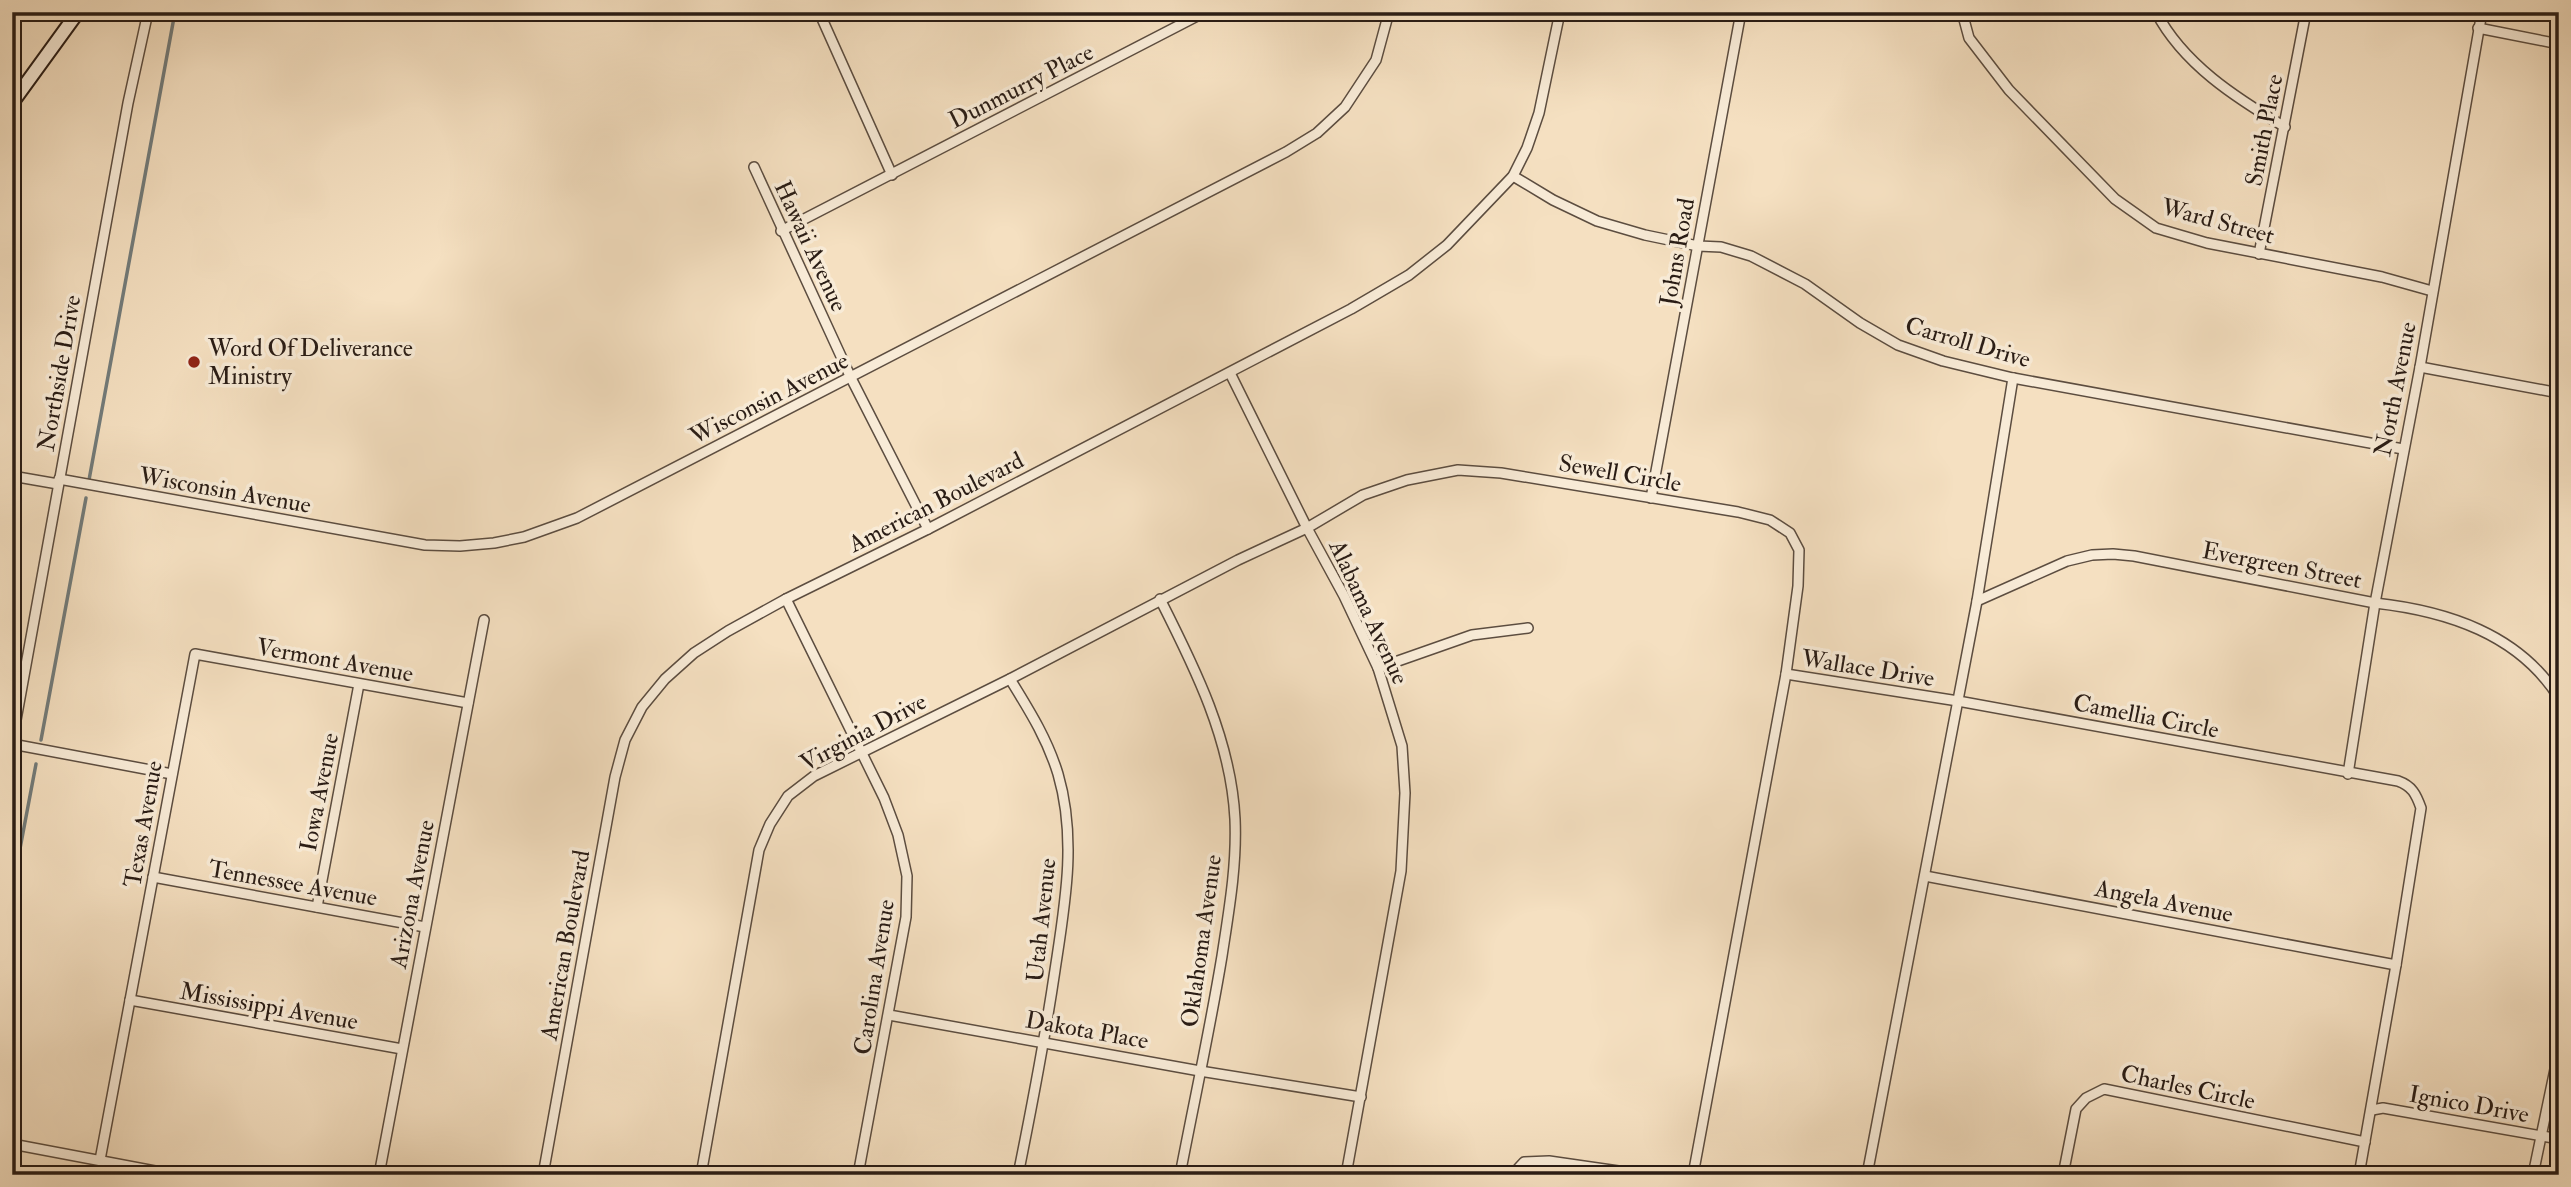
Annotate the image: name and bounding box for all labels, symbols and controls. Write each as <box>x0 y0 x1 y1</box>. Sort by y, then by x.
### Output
street label: Dunmurry Place <box>944 37 1099 136</box>
street label: Smith Place <box>2238 71 2291 189</box>
street label: Hawaii Avenue <box>767 176 854 317</box>
street label: Ward Street <box>2157 191 2278 251</box>
street label: Johns Road <box>1653 195 1702 309</box>
street label: Northside Drive <box>30 293 88 454</box>
street label: Carroll Drive <box>1902 310 2034 375</box>
street label: North Avenue <box>2367 319 2424 459</box>
place label: Word Of Deliverance Ministry <box>207 333 413 392</box>
street label: Wisconsin Avenue <box>684 345 854 452</box>
marker: Word Of Deliverance Ministry <box>186 354 202 370</box>
street label: American Boulevard <box>843 445 1029 560</box>
street label: Sewell Circle <box>1556 447 1684 500</box>
street label: Wisconsin Avenue <box>136 460 313 521</box>
street label: Alabama Avenue <box>1321 534 1416 689</box>
street label: Evergreen Street <box>2200 535 2364 596</box>
street label: Vermont Avenue <box>254 631 416 690</box>
street label: Wallace Drive <box>1798 643 1937 694</box>
street label: Virginia Drive <box>795 686 932 779</box>
street label: Camellia Circle <box>2070 687 2221 746</box>
street label: Iowa Avenue <box>293 730 346 854</box>
street label: Texas Avenue <box>117 758 170 890</box>
street label: Arizona Avenue <box>383 817 442 972</box>
street label: American Boulevard <box>533 847 598 1044</box>
street label: Tennessee Avenue <box>206 853 380 914</box>
street label: Oklahoma Avenue <box>1174 853 1229 1029</box>
street label: Utah Avenue <box>1020 857 1063 984</box>
street label: Angela Avenue <box>2091 873 2236 930</box>
street label: Carolina Avenue <box>847 897 902 1057</box>
street label: Mississippi Avenue <box>177 976 360 1037</box>
street label: Dakota Place <box>1023 1004 1151 1057</box>
street label: Charles Circle <box>2118 1058 2258 1117</box>
street label: Ignico Drive <box>2406 1079 2531 1130</box>

